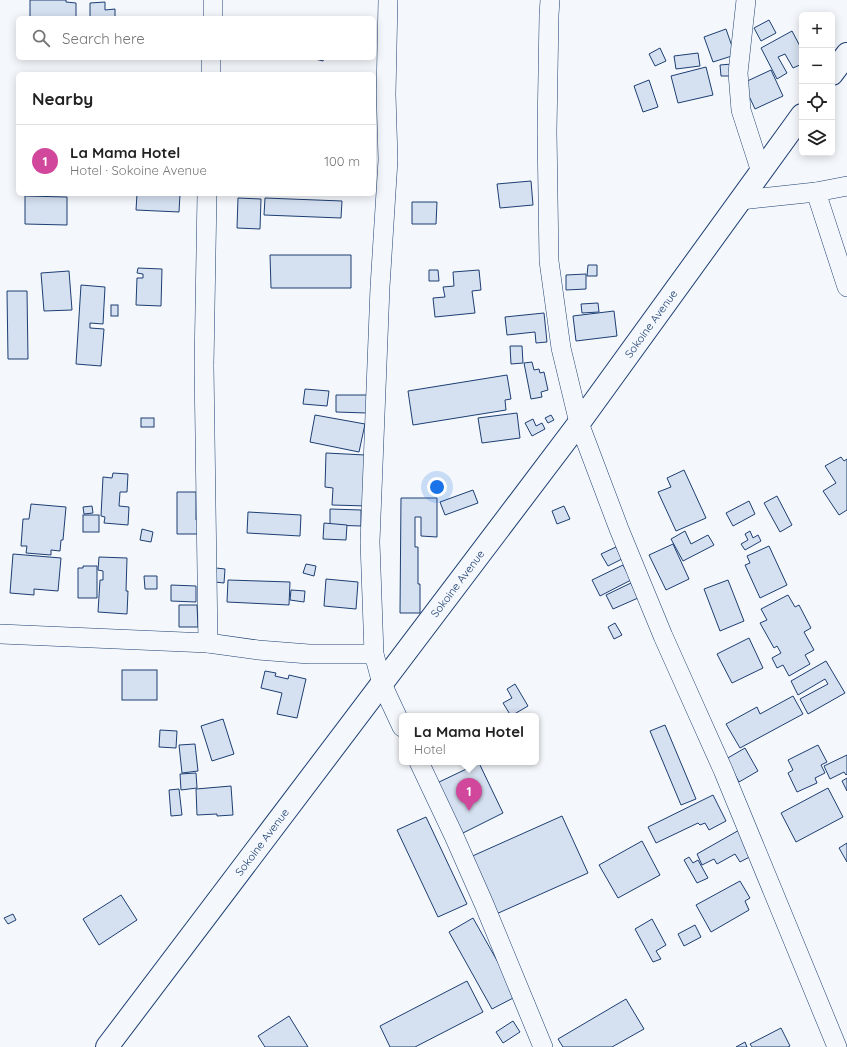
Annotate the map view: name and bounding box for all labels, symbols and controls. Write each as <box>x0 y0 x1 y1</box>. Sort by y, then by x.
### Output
map controls <box>799 12 835 156</box>
button: + <box>799 12 835 48</box>
search box <box>16 16 376 60</box>
icon: search <box>30 27 52 49</box>
text: Search here <box>62 29 145 48</box>
button: − <box>799 48 835 84</box>
button: locate <box>799 84 835 120</box>
text: Nearby <box>32 88 93 109</box>
button: layers <box>799 120 835 156</box>
text: La Mama Hotel <box>70 143 180 162</box>
text: 1 <box>42 153 48 169</box>
text: 100 m <box>324 153 360 169</box>
text: Hotel · Sokoine Avenue <box>70 162 207 178</box>
street label: Sokoine Avenue <box>622 287 680 361</box>
your location <box>427 477 447 497</box>
street label: Sokoine Avenue <box>428 547 487 620</box>
popup <box>399 713 539 765</box>
text: La Mama Hotel <box>414 722 524 741</box>
text: Hotel <box>414 741 446 757</box>
pin: 1 <box>456 778 482 811</box>
street label: Sokoine Avenue <box>232 806 292 878</box>

